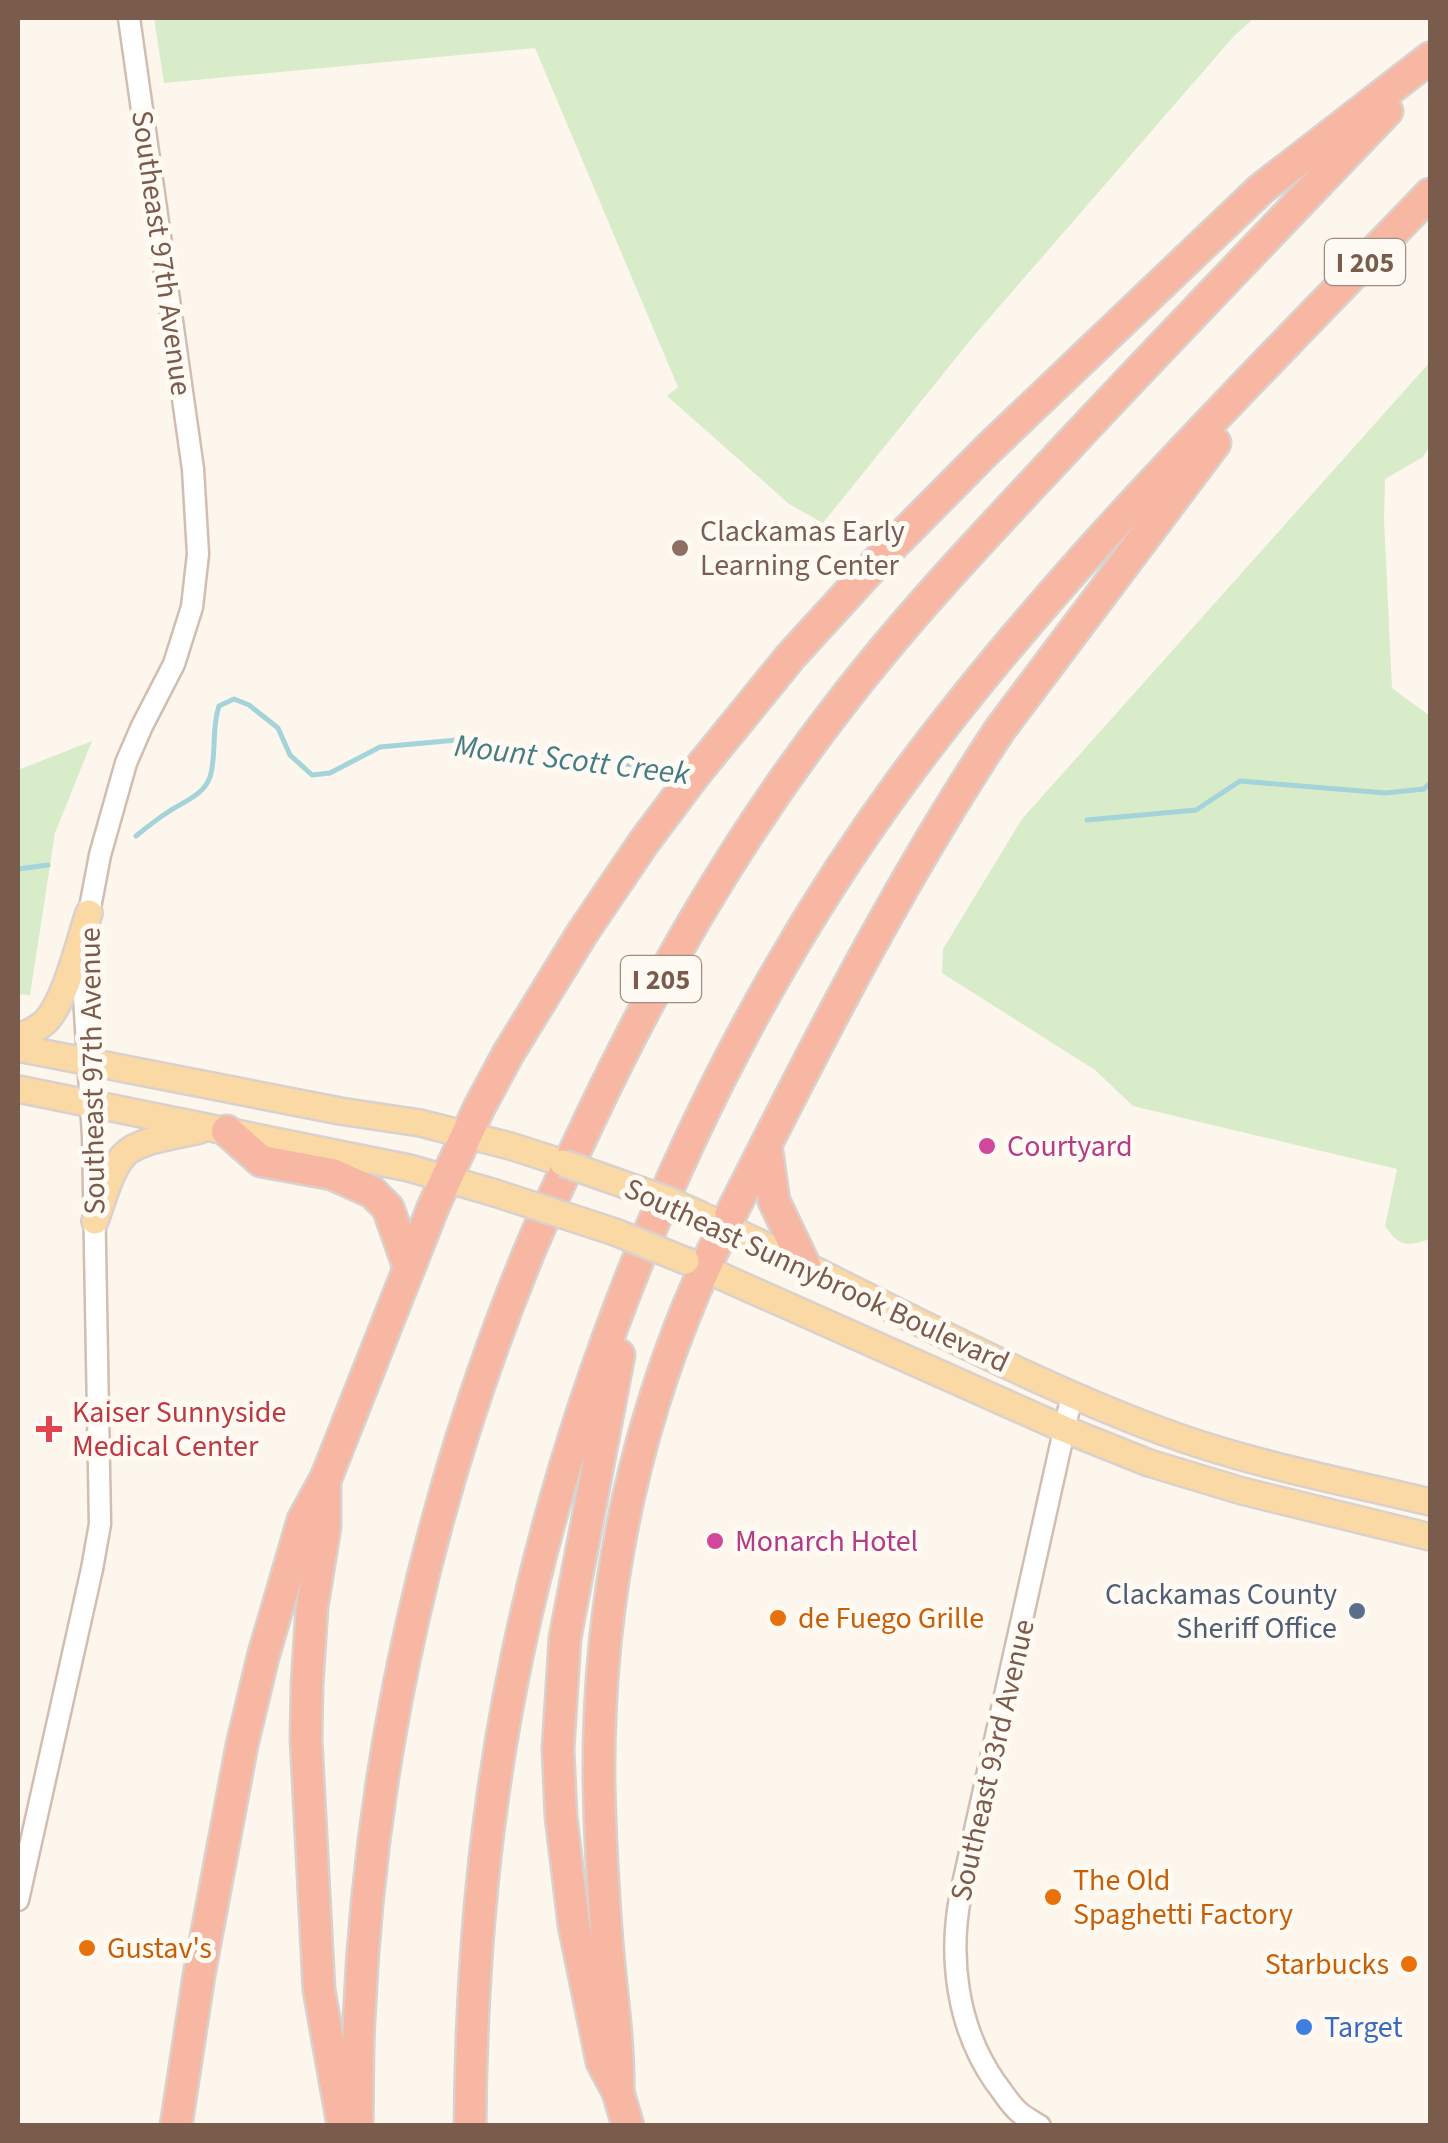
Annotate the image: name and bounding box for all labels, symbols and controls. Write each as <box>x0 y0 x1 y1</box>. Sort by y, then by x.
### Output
street label: Southeast 97th Avenue <box>120 108 203 398</box>
road number: I 205 <box>1325 239 1405 285</box>
place label: Clackamas Early Learning Center <box>700 510 905 587</box>
marker: Clackamas Early Learning Center <box>669 537 691 559</box>
water label: Mount Scott Creek <box>452 723 693 797</box>
street label: Southeast 97th Avenue <box>68 927 117 1215</box>
road number: I 205 <box>621 956 701 1002</box>
place label: Courtyard <box>1007 1125 1133 1168</box>
marker: Courtyard <box>976 1135 998 1157</box>
street label: Southeast Sunnybrook Boulevard <box>617 1167 1016 1384</box>
place label: Kaiser Sunnyside Medical Center <box>72 1391 286 1468</box>
marker: Kaiser Sunnyside Medical Center <box>36 1416 62 1442</box>
place label: Monarch Hotel <box>735 1520 918 1563</box>
marker: Monarch Hotel <box>704 1530 726 1552</box>
place label: Clackamas County Sheriff Office <box>1105 1573 1337 1650</box>
place label: de Fuego Grille <box>798 1597 984 1640</box>
marker: Clackamas County Sheriff Office <box>1346 1600 1368 1622</box>
marker: de Fuego Grille <box>767 1607 789 1629</box>
street label: Southeast 93rd Avenue <box>939 1615 1046 1905</box>
place label: The Old Spaghetti Factory <box>1073 1859 1293 1936</box>
marker: The Old Spaghetti Factory <box>1042 1886 1064 1908</box>
place label: Gustav's <box>107 1927 212 1970</box>
marker: Gustav's <box>76 1937 98 1959</box>
place label: Starbucks <box>1265 1943 1389 1986</box>
marker: Starbucks <box>1398 1953 1420 1975</box>
place label: Target <box>1324 2006 1403 2049</box>
marker: Target <box>1293 2016 1315 2038</box>

